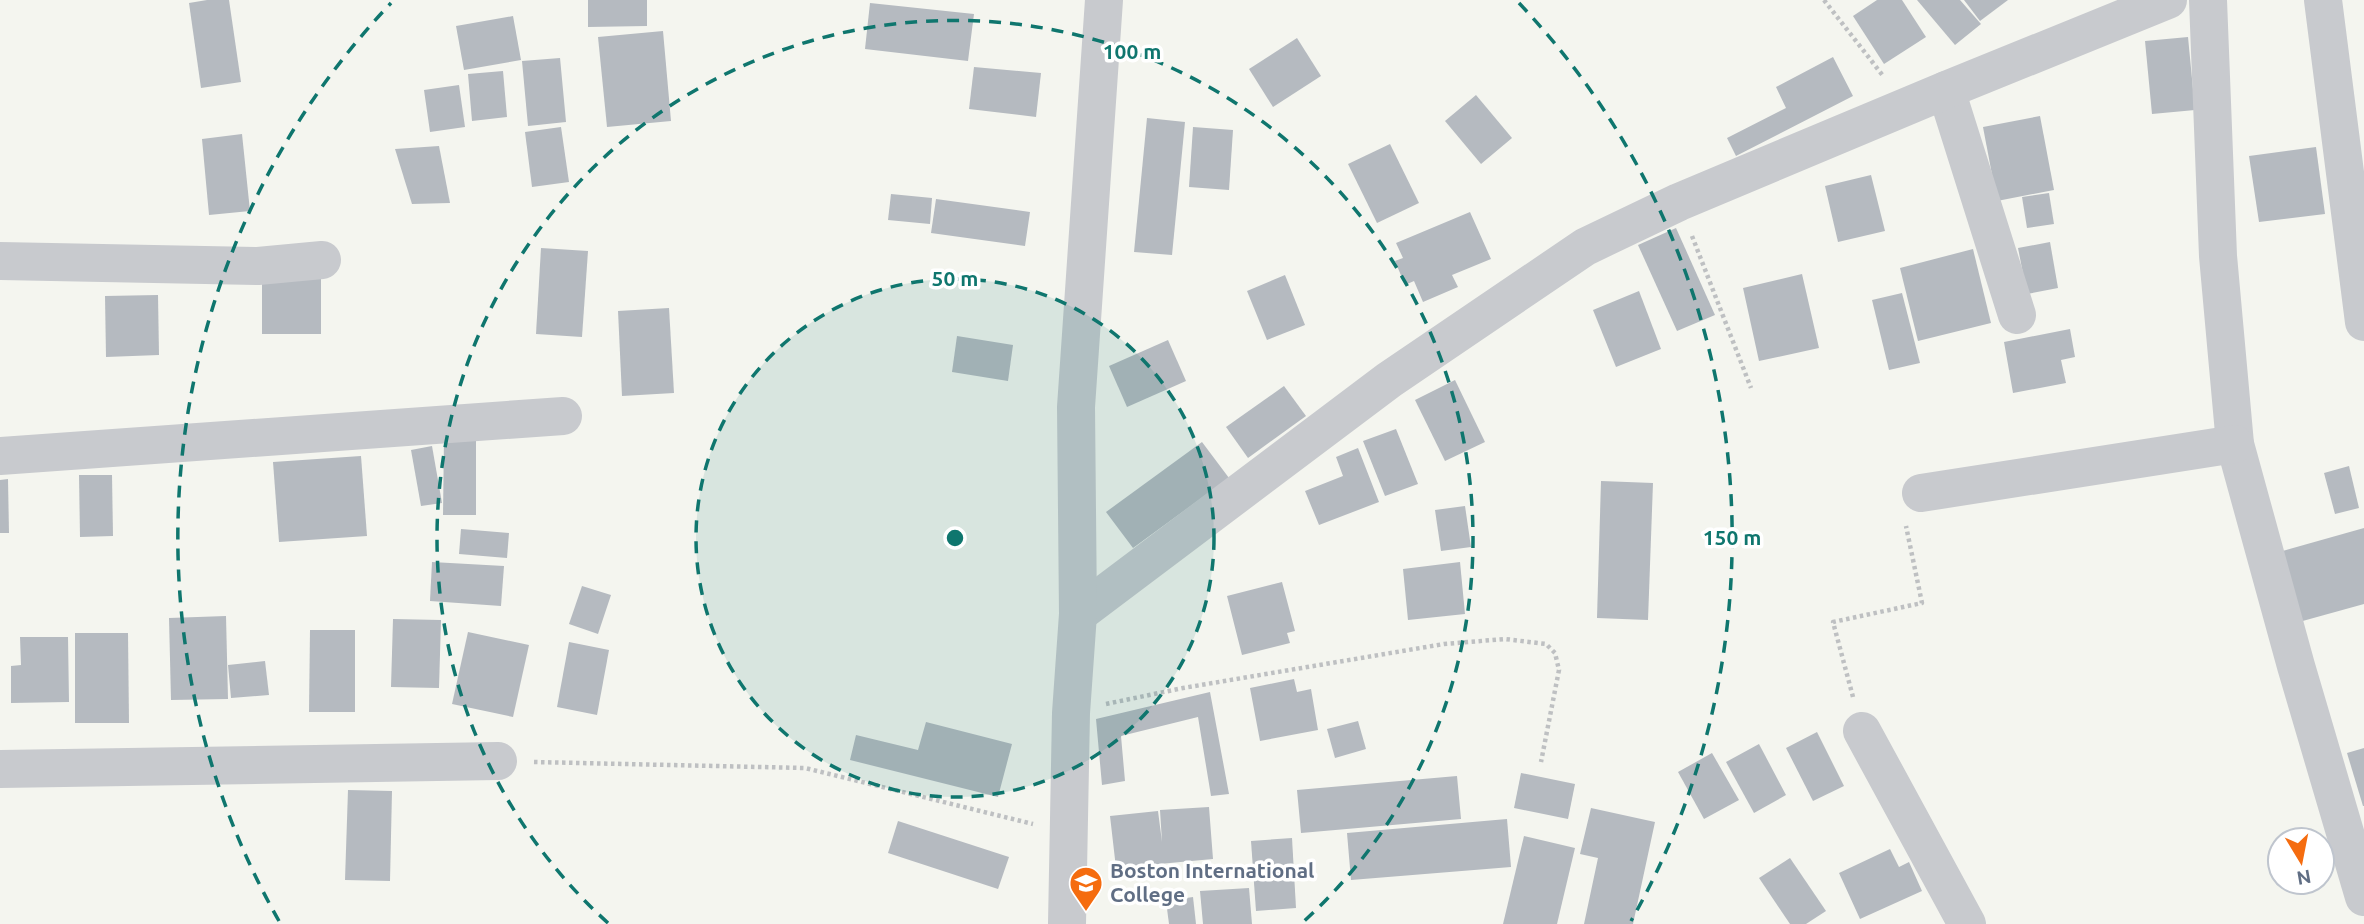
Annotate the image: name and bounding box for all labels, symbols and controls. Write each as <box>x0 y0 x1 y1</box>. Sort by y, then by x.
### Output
text: 100 m <box>1103 39 1161 63</box>
text: 50 m <box>932 266 978 290</box>
text: 150 m <box>1703 525 1761 549</box>
centre of rings <box>943 526 967 550</box>
north arrow <box>2266 826 2336 896</box>
place label: Boston International College <box>1110 858 1314 906</box>
school or university icon: Boston International College <box>1067 864 1105 913</box>
text: N <box>2295 866 2313 890</box>

